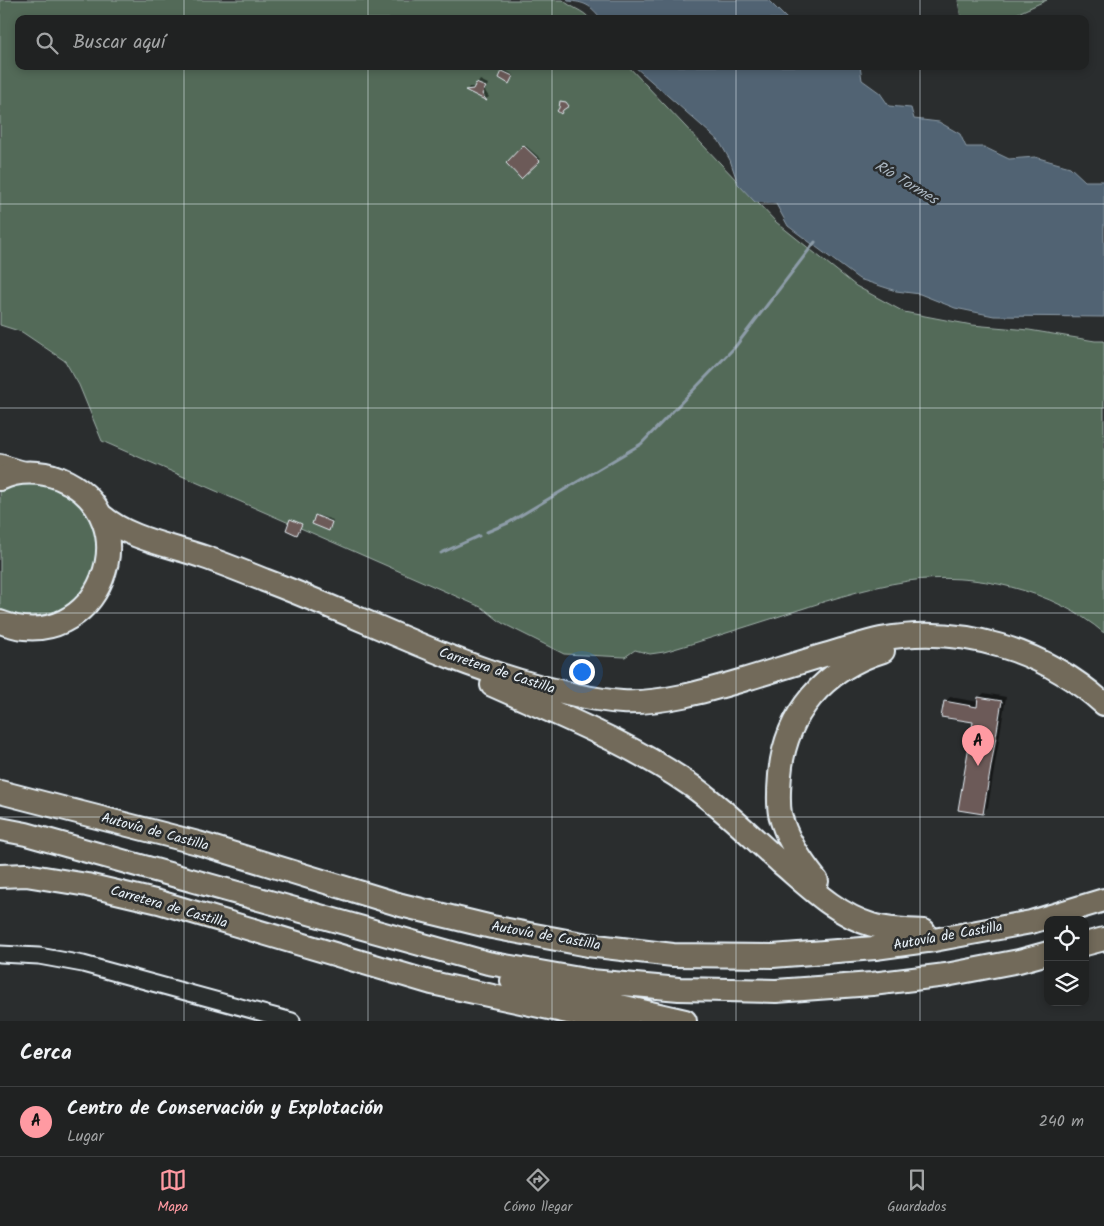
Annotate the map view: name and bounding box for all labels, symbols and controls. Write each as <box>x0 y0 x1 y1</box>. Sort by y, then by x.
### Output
search box <box>15 15 1089 70</box>
text: Buscar aquí <box>73 28 165 58</box>
icon: search <box>33 29 61 57</box>
water label: Río Tormes <box>870 155 944 212</box>
street label: Carretera de Castilla <box>436 642 558 700</box>
your location <box>569 659 595 685</box>
pin: A <box>962 725 994 766</box>
street label: Autovía de Castilla <box>99 807 211 857</box>
street label: Carretera de Castilla <box>108 880 230 934</box>
street label: Autovía de Castilla <box>490 916 602 956</box>
street label: Autovía de Castilla <box>892 916 1004 956</box>
map controls <box>1044 916 1089 1006</box>
button: locate <box>1044 916 1089 961</box>
button: layers <box>1044 961 1089 1006</box>
text: Cerca <box>20 1037 72 1070</box>
text: Centro de Conservación y Explotación <box>67 1094 383 1124</box>
text: A <box>31 1109 41 1134</box>
text: 240 m <box>1039 1109 1084 1134</box>
text: Lugar <box>67 1124 104 1149</box>
tab: Mapa <box>157 1166 188 1218</box>
tab: Cómo llegar <box>503 1166 572 1218</box>
tab: Guardados <box>887 1166 947 1218</box>

